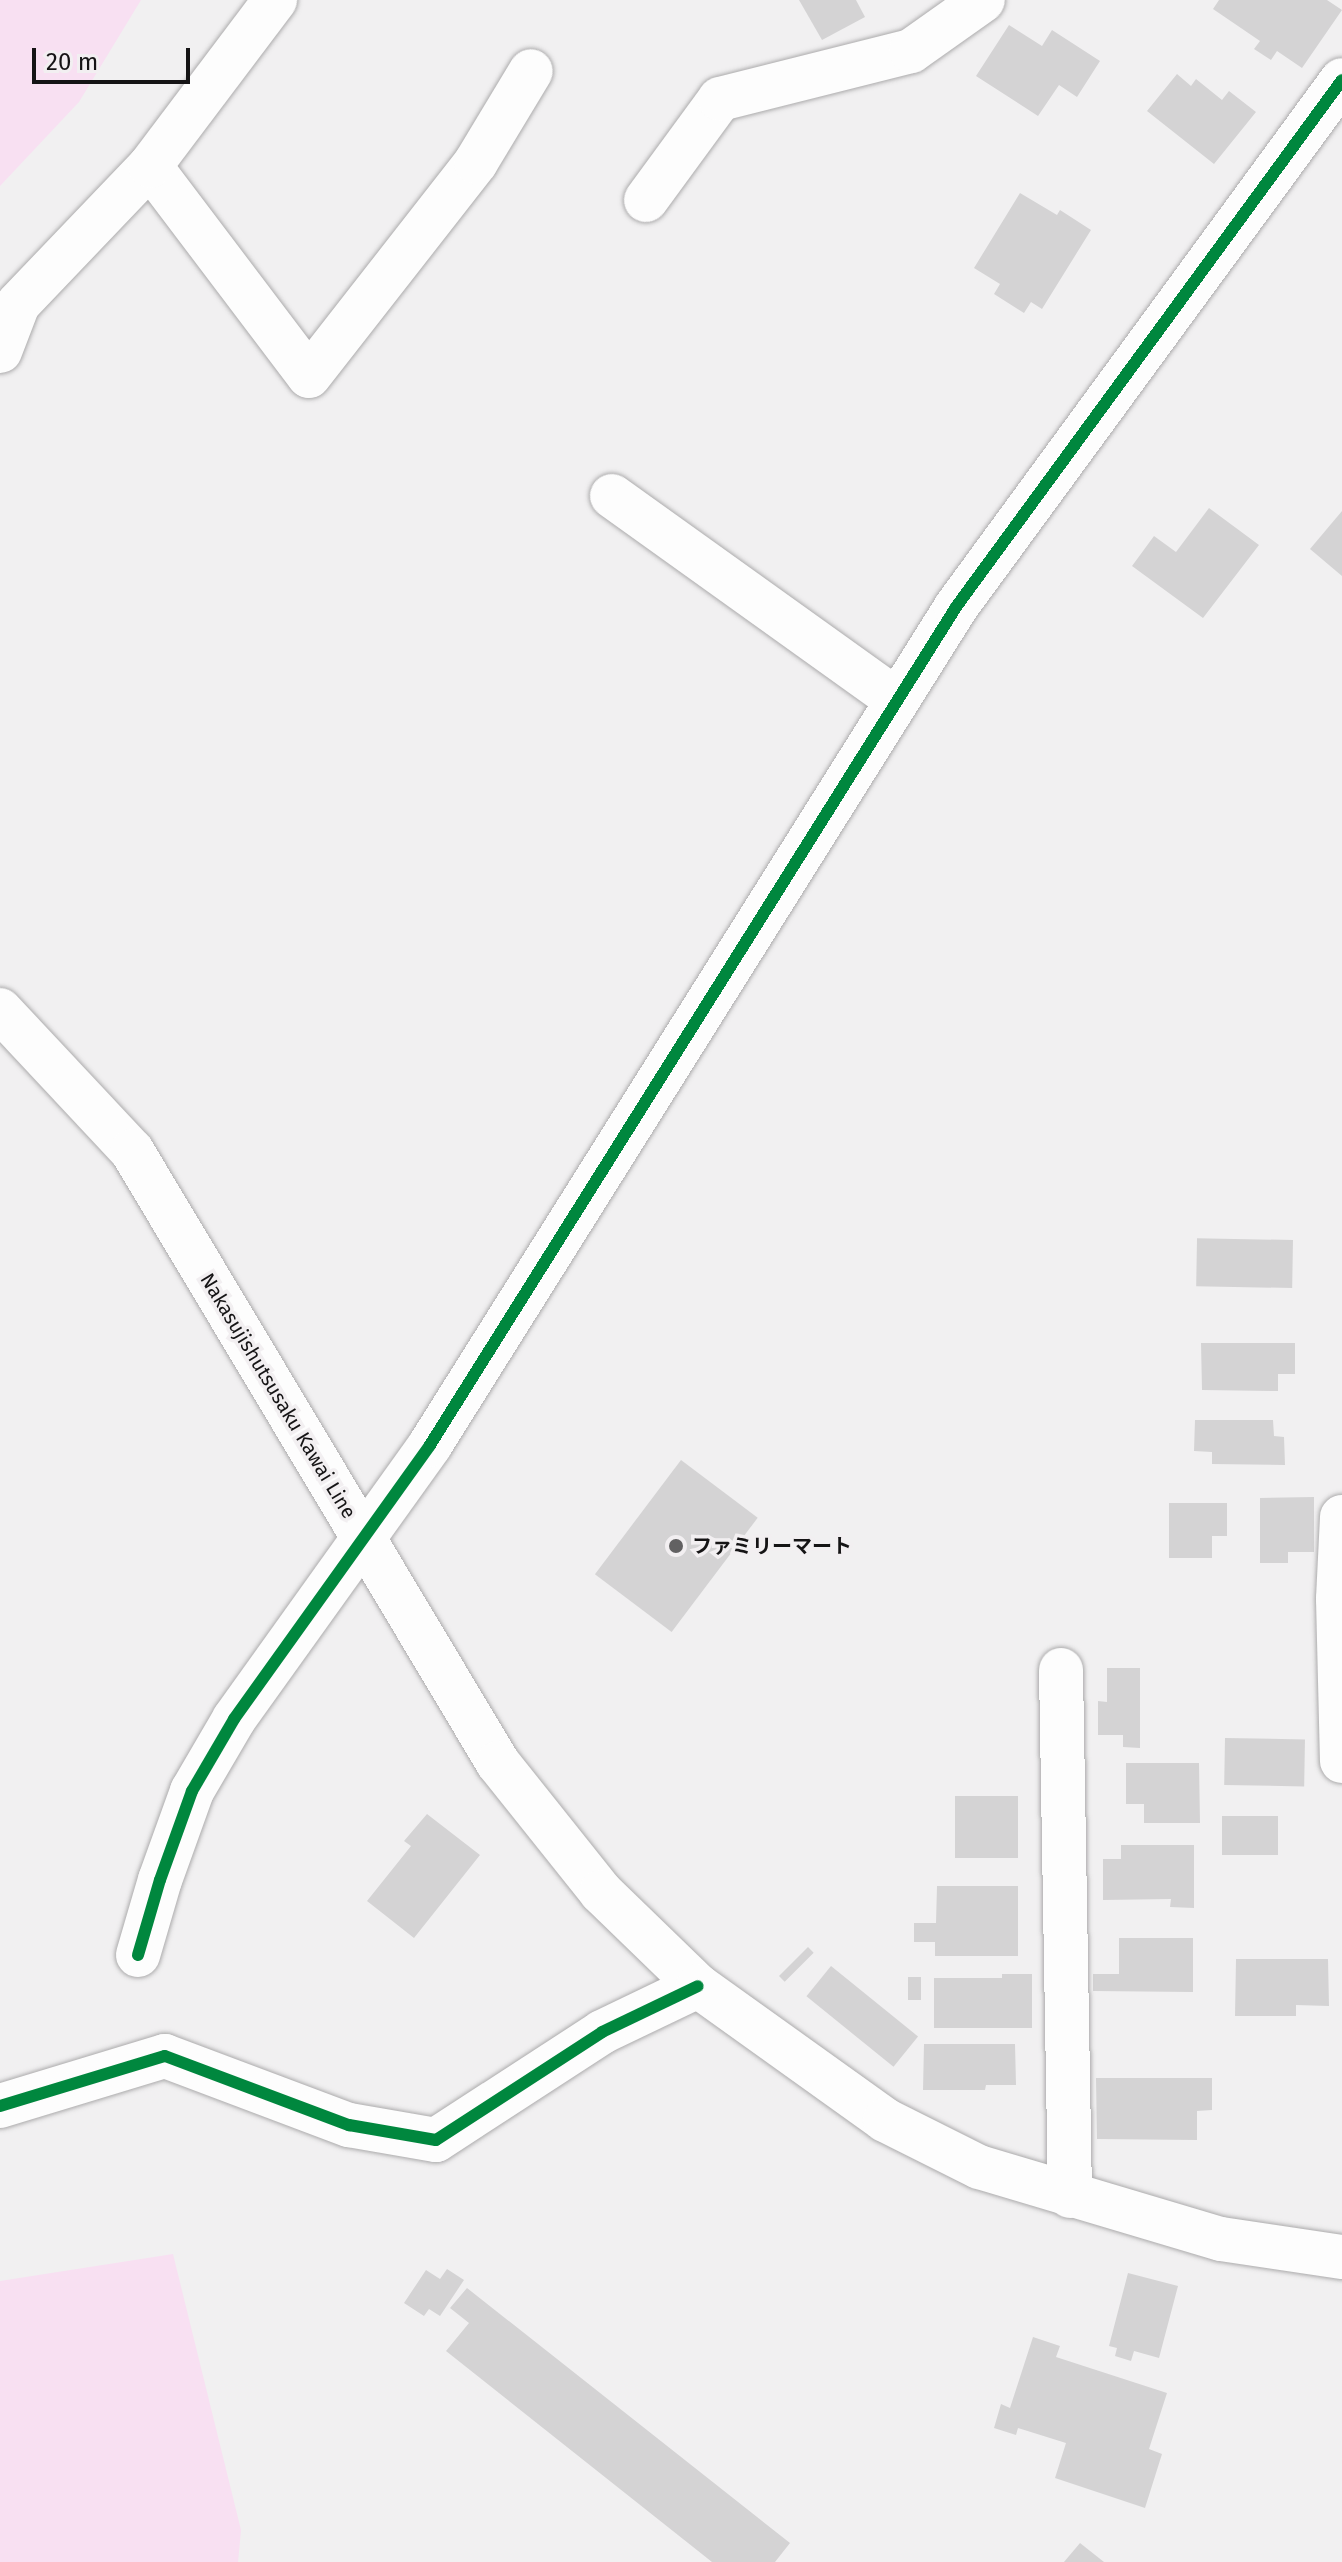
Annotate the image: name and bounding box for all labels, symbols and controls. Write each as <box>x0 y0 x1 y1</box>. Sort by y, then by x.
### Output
scale bar <box>36 32 194 82</box>
text: 20 m <box>46 48 98 76</box>
street label: Nakasujishutsusaku Kawai Line <box>195 1269 361 1523</box>
place label: ファミリーマート <box>692 1534 852 1558</box>
marker: ファミリーマート <box>667 1537 685 1555</box>

